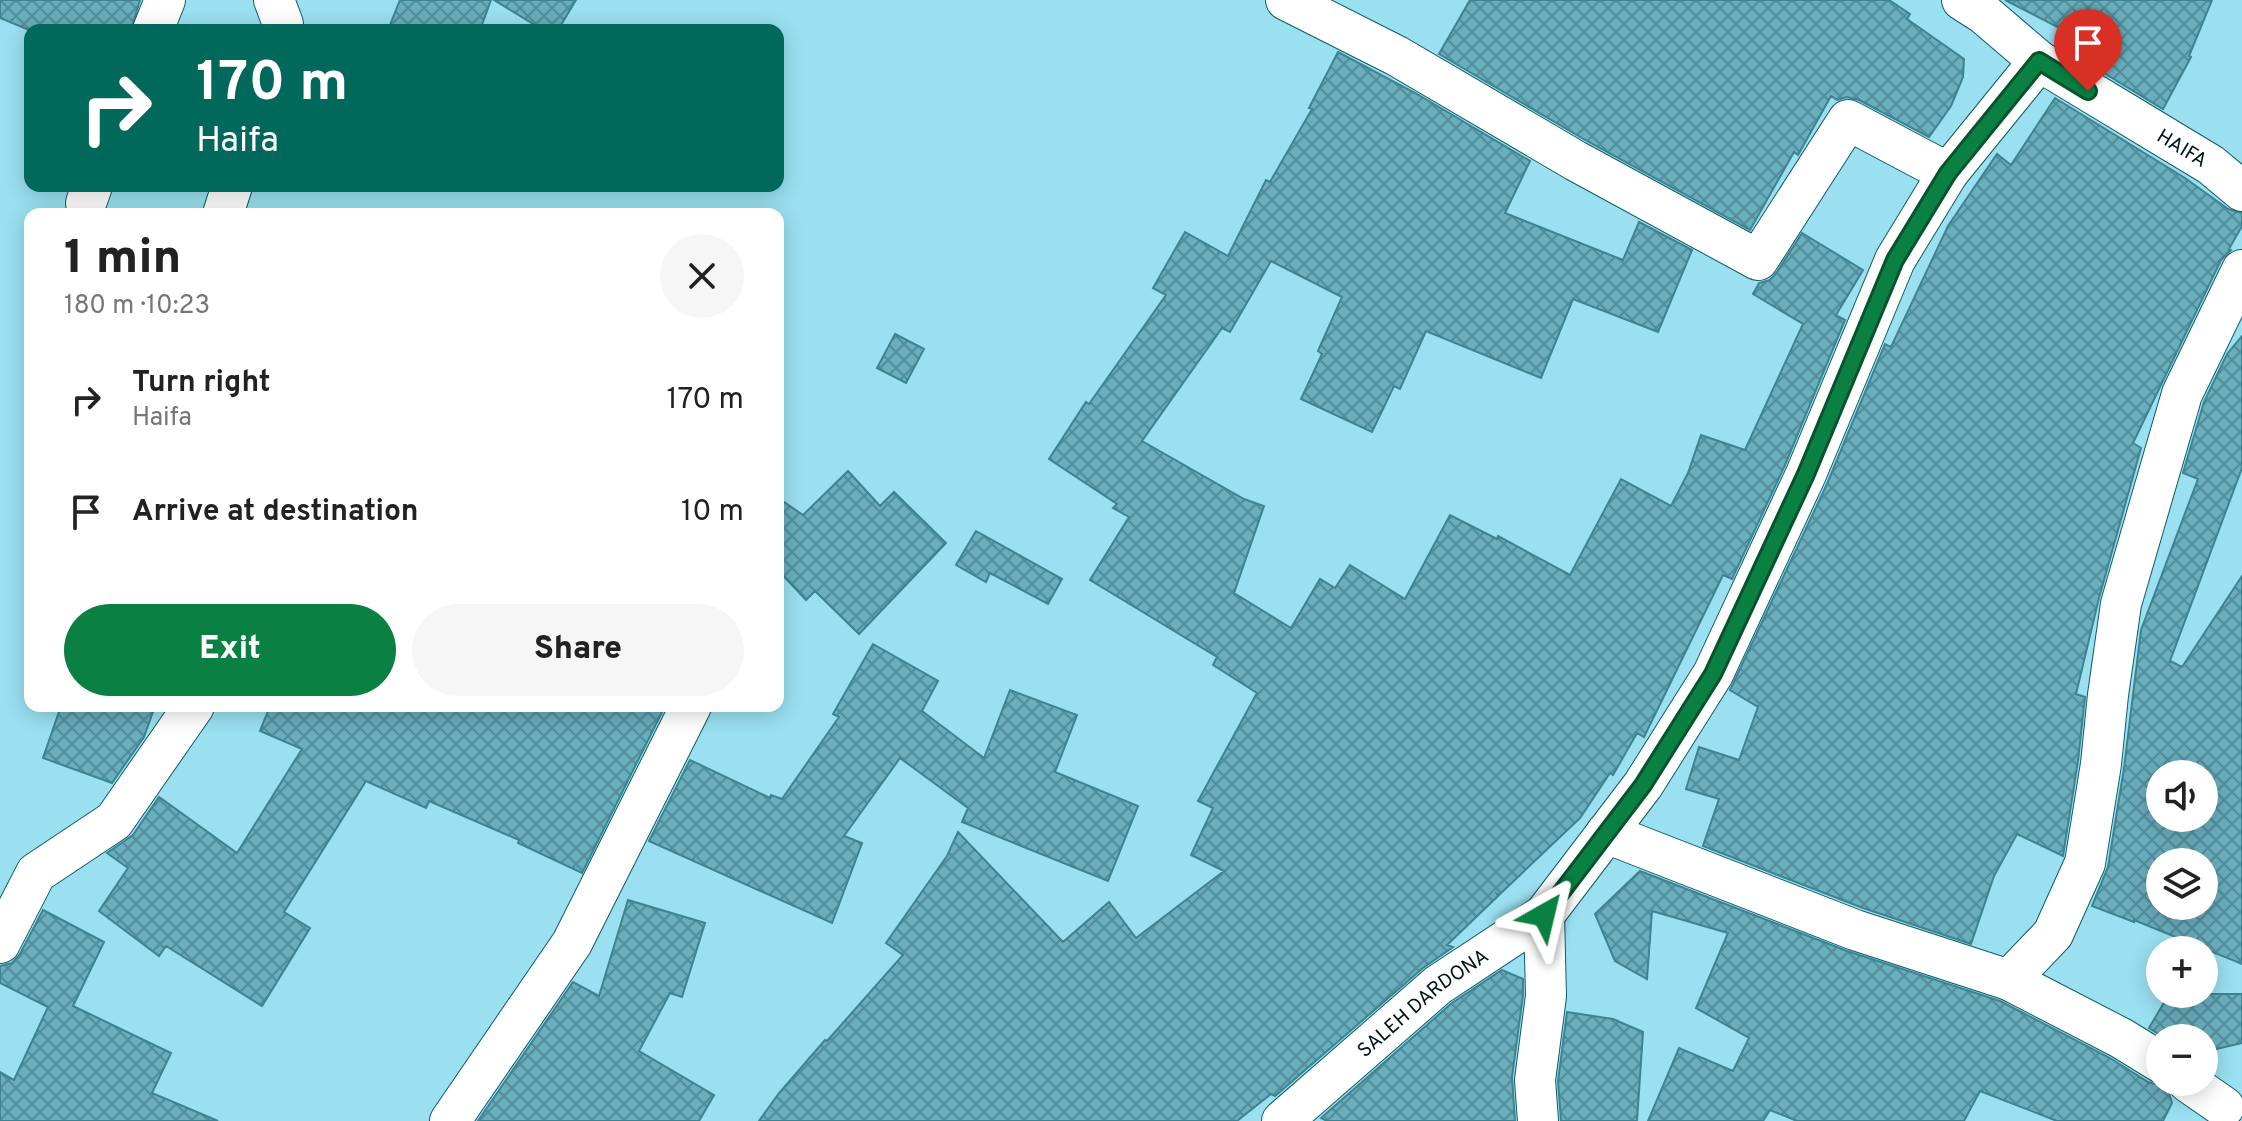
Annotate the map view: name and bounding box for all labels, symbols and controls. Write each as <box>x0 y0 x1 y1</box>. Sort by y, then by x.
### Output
pin <box>2054 9 2122 91</box>
icon: arrive <box>2066 21 2110 65</box>
text: 170 m <box>196 50 348 120</box>
icon: right <box>64 56 168 160</box>
text: Haifa <box>196 119 279 165</box>
street label: HAIFA <box>2151 124 2211 175</box>
text: 1 min <box>64 230 181 290</box>
button: close <box>660 234 744 318</box>
text: 180 m · 10:23 <box>64 290 210 323</box>
text: Turn right <box>132 365 270 402</box>
icon: right <box>64 378 108 422</box>
text: 170 m <box>666 382 744 419</box>
text: Haifa <box>132 402 192 435</box>
icon: arrive <box>64 490 108 534</box>
text: Arrive at destination <box>132 494 418 531</box>
text: 10 m <box>681 494 744 531</box>
button: Exit <box>64 604 396 696</box>
button: Share <box>412 604 744 696</box>
map controls <box>2146 760 2218 1096</box>
button: sound <box>2146 760 2218 832</box>
button: layers <box>2146 848 2218 920</box>
position arrow <box>1502 873 1586 957</box>
button: + <box>2146 936 2218 1008</box>
street label: SALEH DARDONA <box>1353 944 1494 1064</box>
button: − <box>2146 1024 2218 1096</box>

